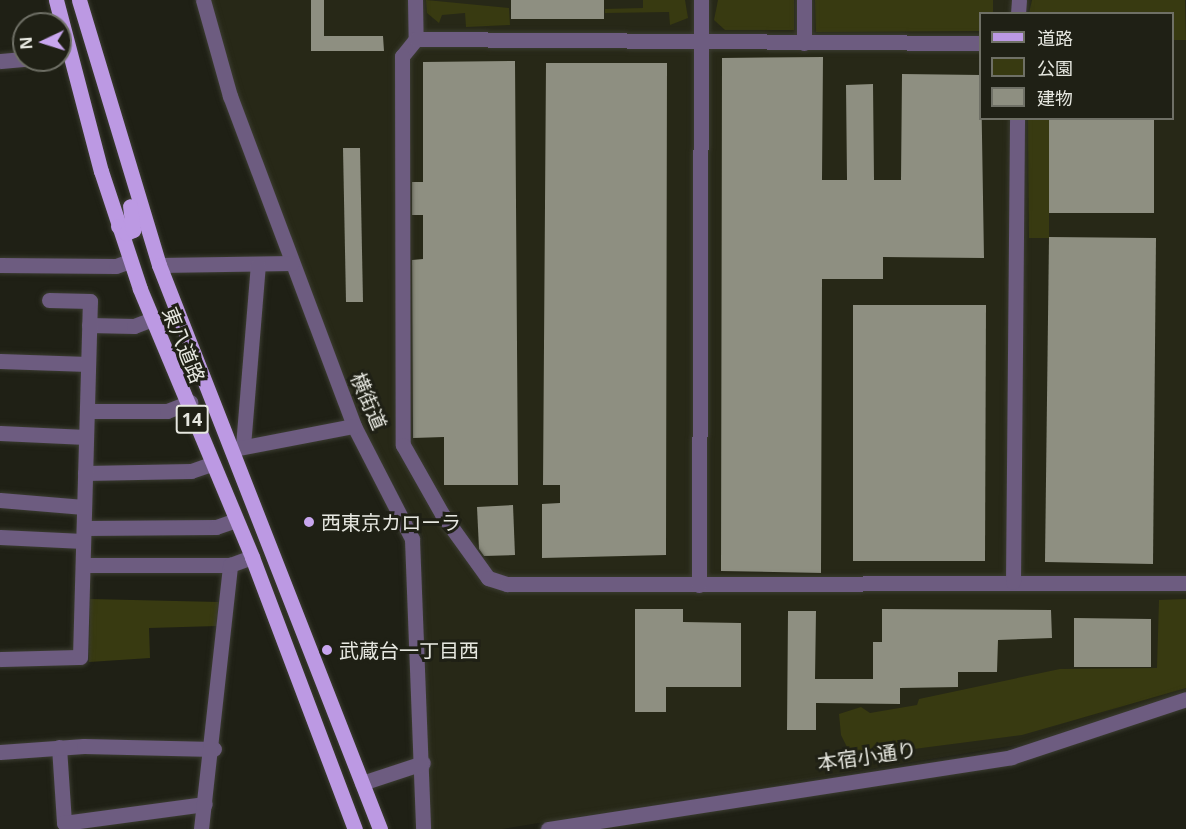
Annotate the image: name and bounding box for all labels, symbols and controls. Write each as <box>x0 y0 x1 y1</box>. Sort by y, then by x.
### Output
north arrow <box>12 12 72 72</box>
legend <box>979 12 1174 120</box>
text: 道路 <box>1037 26 1073 50</box>
text: N <box>15 36 37 50</box>
text: 公園 <box>1037 56 1073 80</box>
text: 建物 <box>1037 86 1073 110</box>
street label: 東八道路 <box>158 303 210 387</box>
street label: 横街道 <box>346 369 392 433</box>
road number: 14 <box>176 404 208 434</box>
place label: 西東京カローラ <box>321 510 461 534</box>
marker: 西東京カローラ <box>302 515 316 529</box>
place label: 武蔵台一丁目西 <box>339 638 479 662</box>
marker: 武蔵台一丁目西 <box>320 643 334 657</box>
street label: 本宿小通り <box>816 737 918 775</box>

